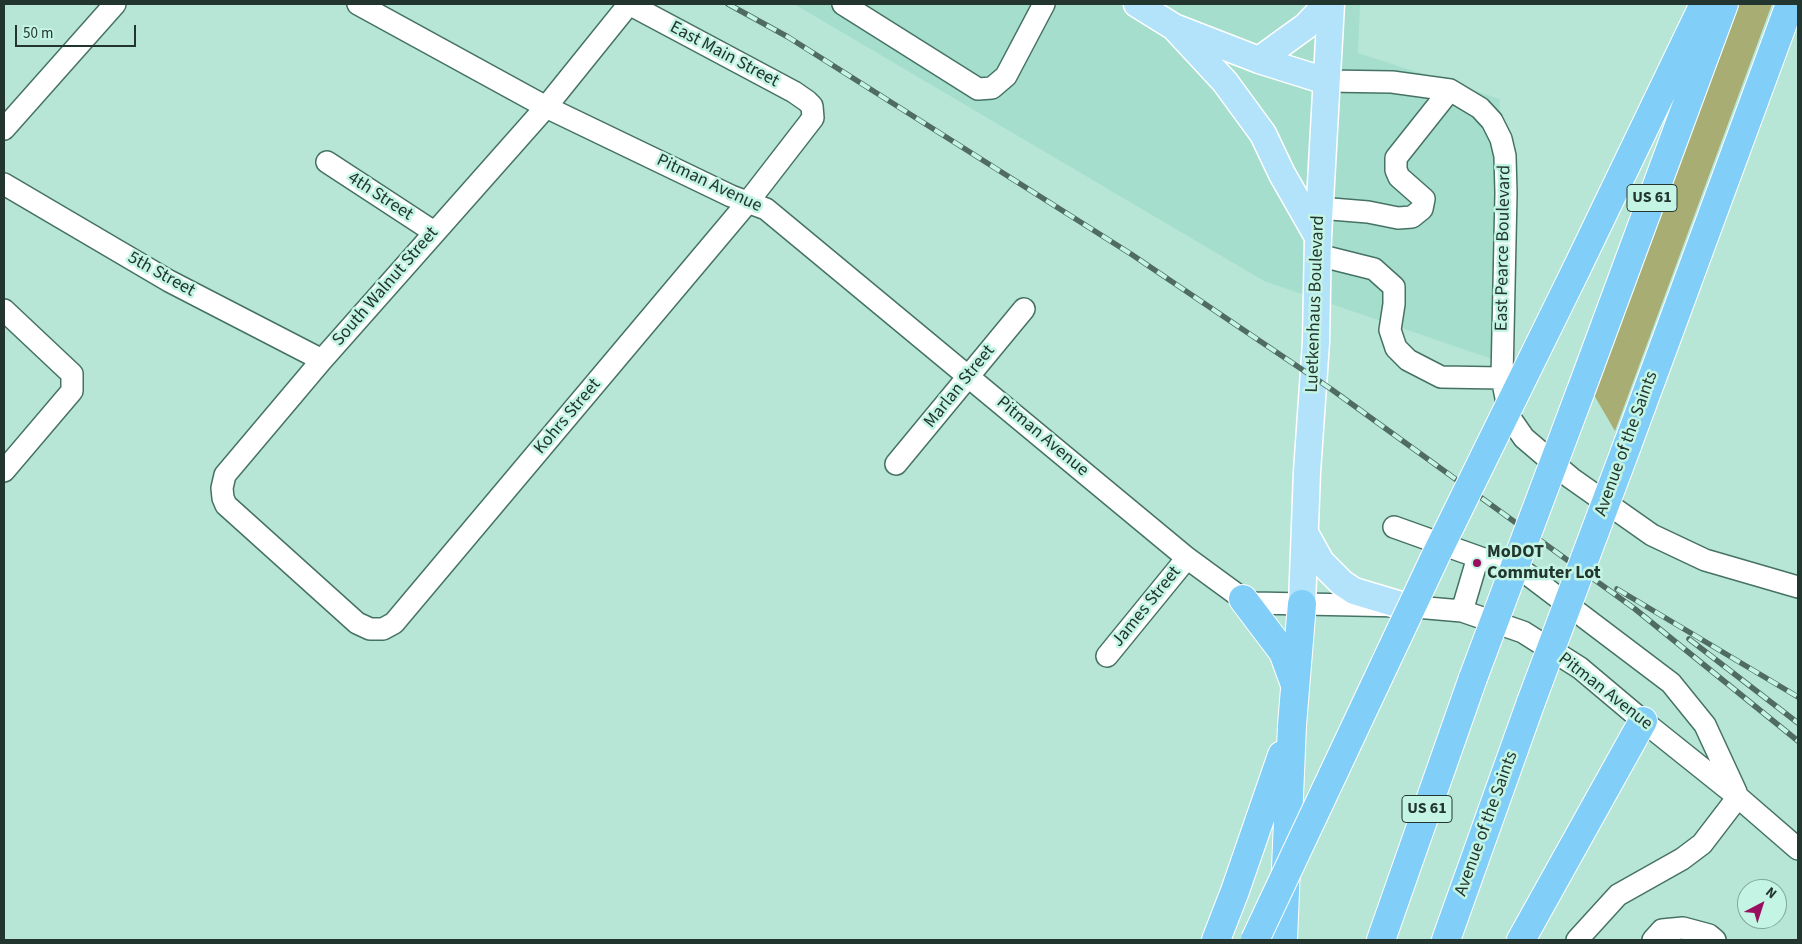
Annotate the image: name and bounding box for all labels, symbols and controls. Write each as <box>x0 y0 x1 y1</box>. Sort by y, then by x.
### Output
scale bar <box>18 15 139 47</box>
street label: East Main Street <box>666 17 782 93</box>
text: 50 m <box>23 23 53 44</box>
street label: Pitman Avenue <box>653 150 765 218</box>
street label: East Pearce Boulevard <box>1492 165 1516 331</box>
street label: 4th Street <box>343 168 417 226</box>
road number: US 61 <box>1627 184 1677 212</box>
street label: Luetkenhaus Boulevard <box>1302 215 1330 393</box>
street label: South Walnut Street <box>328 223 444 351</box>
street label: 5th Street <box>124 248 198 302</box>
street label: Marlan Street <box>920 341 1000 433</box>
street label: Avenue of the Saints <box>1591 369 1663 519</box>
street label: Kohrs Street <box>530 375 606 459</box>
street label: Pitman Avenue <box>992 392 1092 482</box>
place label: MoDOT Commuter Lot <box>1487 542 1601 584</box>
marker: MoDOT Commuter Lot <box>1471 557 1483 569</box>
street label: James Street <box>1108 562 1186 652</box>
street label: Pitman Avenue <box>1554 649 1656 735</box>
street label: Avenue of the Saints <box>1451 749 1523 899</box>
road number: US 61 <box>1402 796 1452 822</box>
north arrow <box>1737 879 1787 929</box>
text: N <box>1761 883 1781 904</box>

